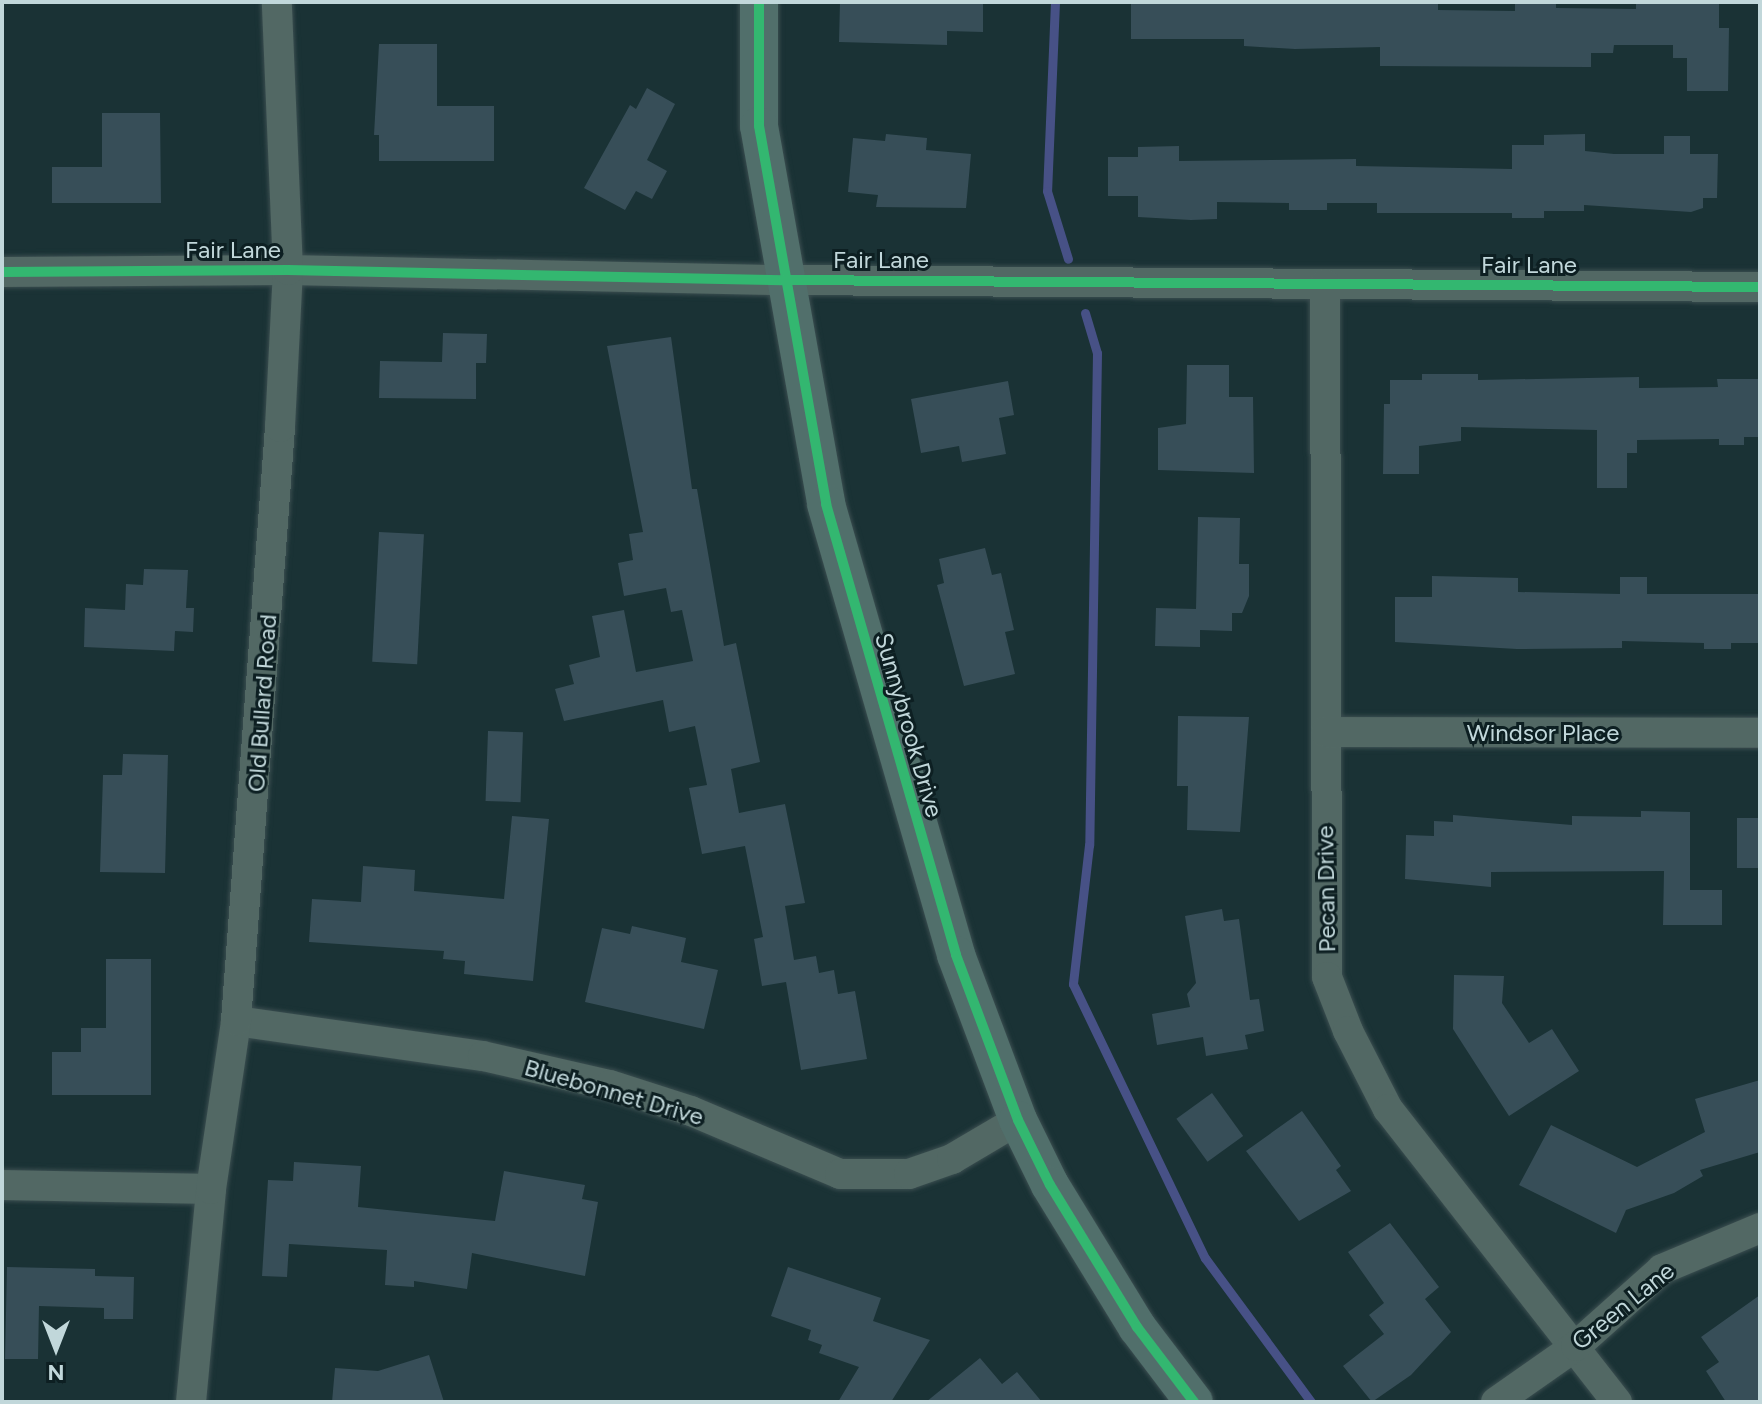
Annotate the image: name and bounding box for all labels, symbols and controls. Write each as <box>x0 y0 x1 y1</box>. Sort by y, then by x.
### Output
street label: Fair Lane <box>185 236 281 264</box>
street label: Fair Lane <box>833 246 929 274</box>
street label: Fair Lane <box>1481 251 1577 279</box>
street label: Old Bullard Road <box>241 613 283 793</box>
street label: Sunnybrook Drive <box>869 630 949 820</box>
street label: Windsor Place <box>1467 719 1619 747</box>
street label: Pecan Drive <box>1310 825 1342 953</box>
street label: Bluebonnet Drive <box>521 1053 707 1131</box>
street label: Green Lane <box>1566 1256 1680 1356</box>
north arrow <box>16 1308 96 1388</box>
text: N <box>48 1359 65 1386</box>

